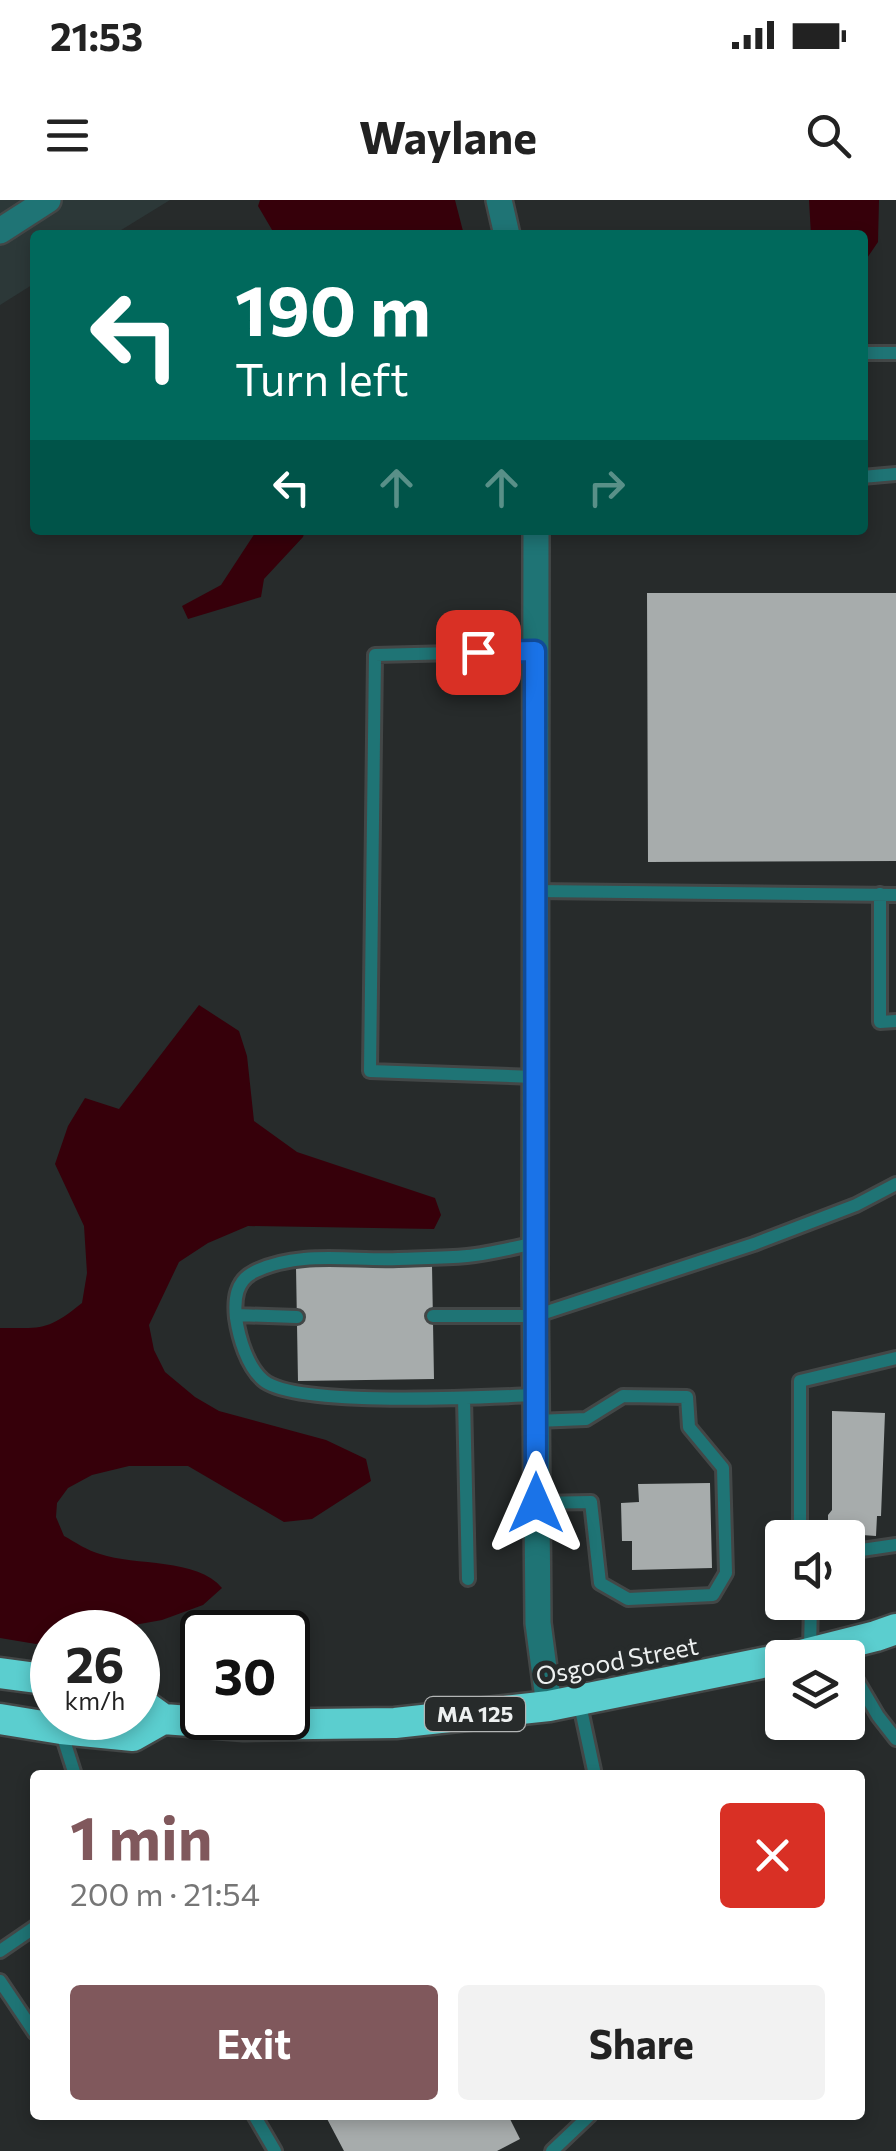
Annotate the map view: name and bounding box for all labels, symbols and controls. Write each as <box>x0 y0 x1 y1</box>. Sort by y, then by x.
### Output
text: 21:53 <box>50 12 143 59</box>
icon: menu <box>40 108 95 163</box>
text: Waylane <box>359 108 537 163</box>
icon: search <box>801 108 856 163</box>
text: 190 m <box>235 265 431 350</box>
icon: left <box>70 270 200 400</box>
text: Turn left <box>235 350 409 405</box>
icon: left <box>264 460 319 515</box>
icon: ahead <box>369 460 424 515</box>
icon: ahead <box>474 460 529 515</box>
icon: right <box>579 460 634 515</box>
pin <box>436 610 521 695</box>
icon: arrive <box>451 625 506 680</box>
position arrow <box>484 1451 588 1555</box>
map controls <box>765 1520 865 1740</box>
button: sound <box>765 1520 865 1620</box>
speed limit sign: 30 <box>180 1610 310 1740</box>
street label: Osgood Street <box>533 1630 701 1690</box>
text: 26 <box>65 1632 124 1693</box>
button: layers <box>765 1640 865 1740</box>
text: km/h <box>65 1685 125 1715</box>
road number: MA 125 <box>425 1697 525 1731</box>
text: 1 min <box>70 1799 212 1872</box>
button: close <box>720 1803 825 1908</box>
text: 200 m · 21:54 <box>70 1873 260 1913</box>
button: Exit <box>70 1985 438 2100</box>
button: Share <box>458 1985 825 2100</box>

